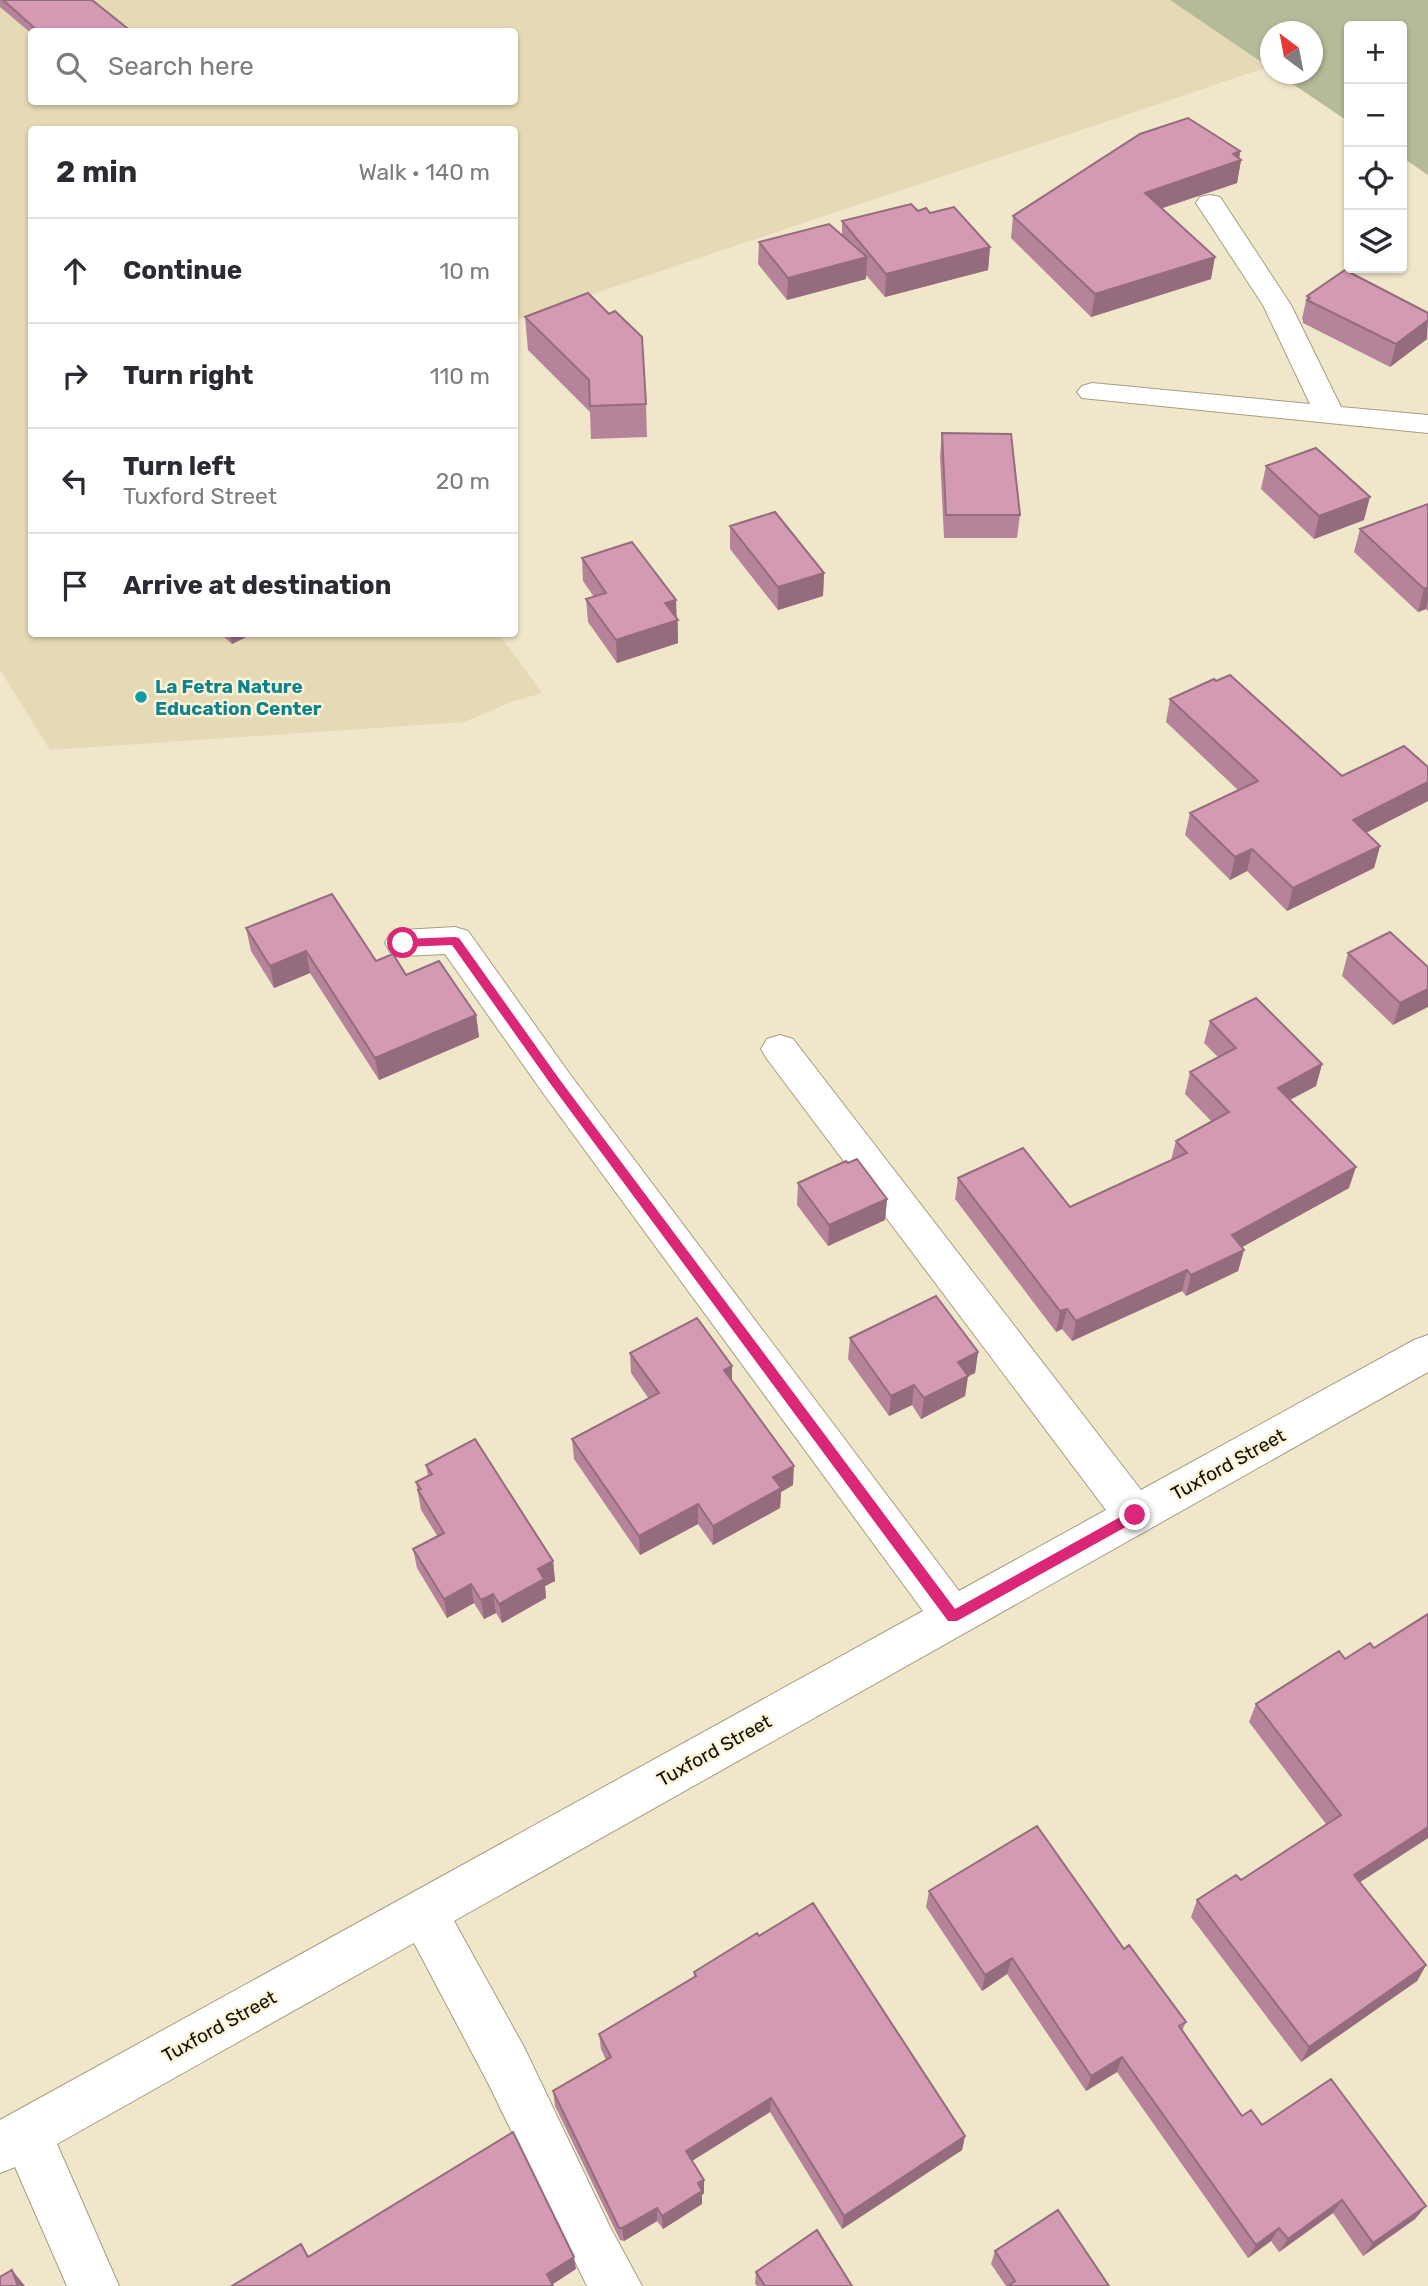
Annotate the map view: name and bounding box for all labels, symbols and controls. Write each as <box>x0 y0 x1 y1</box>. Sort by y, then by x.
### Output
north arrow <box>1260 21 1323 84</box>
map controls <box>1344 21 1407 273</box>
button: + <box>1344 21 1407 84</box>
search box <box>28 28 518 105</box>
icon: search <box>52 48 90 86</box>
text: Search here <box>108 51 254 82</box>
button: − <box>1344 84 1407 147</box>
button: locate <box>1344 147 1407 210</box>
text: 2 min <box>56 154 137 190</box>
text: Walk · 140 m <box>358 158 490 186</box>
button: layers <box>1344 210 1407 273</box>
icon: ahead <box>56 252 94 290</box>
text: Continue <box>123 255 242 286</box>
text: 10 m <box>439 257 490 285</box>
icon: right <box>56 357 94 395</box>
text: Turn right <box>123 360 253 391</box>
text: 110 m <box>430 362 490 390</box>
text: Turn left <box>123 451 235 482</box>
icon: left <box>56 462 94 500</box>
text: 20 m <box>436 467 490 495</box>
text: Tuxford Street <box>123 482 277 510</box>
icon: arrive <box>56 567 94 605</box>
text: Arrive at destination <box>123 570 391 601</box>
place label: La Fetra Nature Education Center <box>155 675 322 720</box>
marker: La Fetra Nature Education Center <box>133 689 149 705</box>
route start <box>387 927 418 958</box>
street label: Tuxford Street <box>1167 1423 1290 1505</box>
route end <box>1119 1499 1150 1530</box>
street label: Tuxford Street <box>653 1709 776 1791</box>
street label: Tuxford Street <box>158 1985 281 2067</box>

